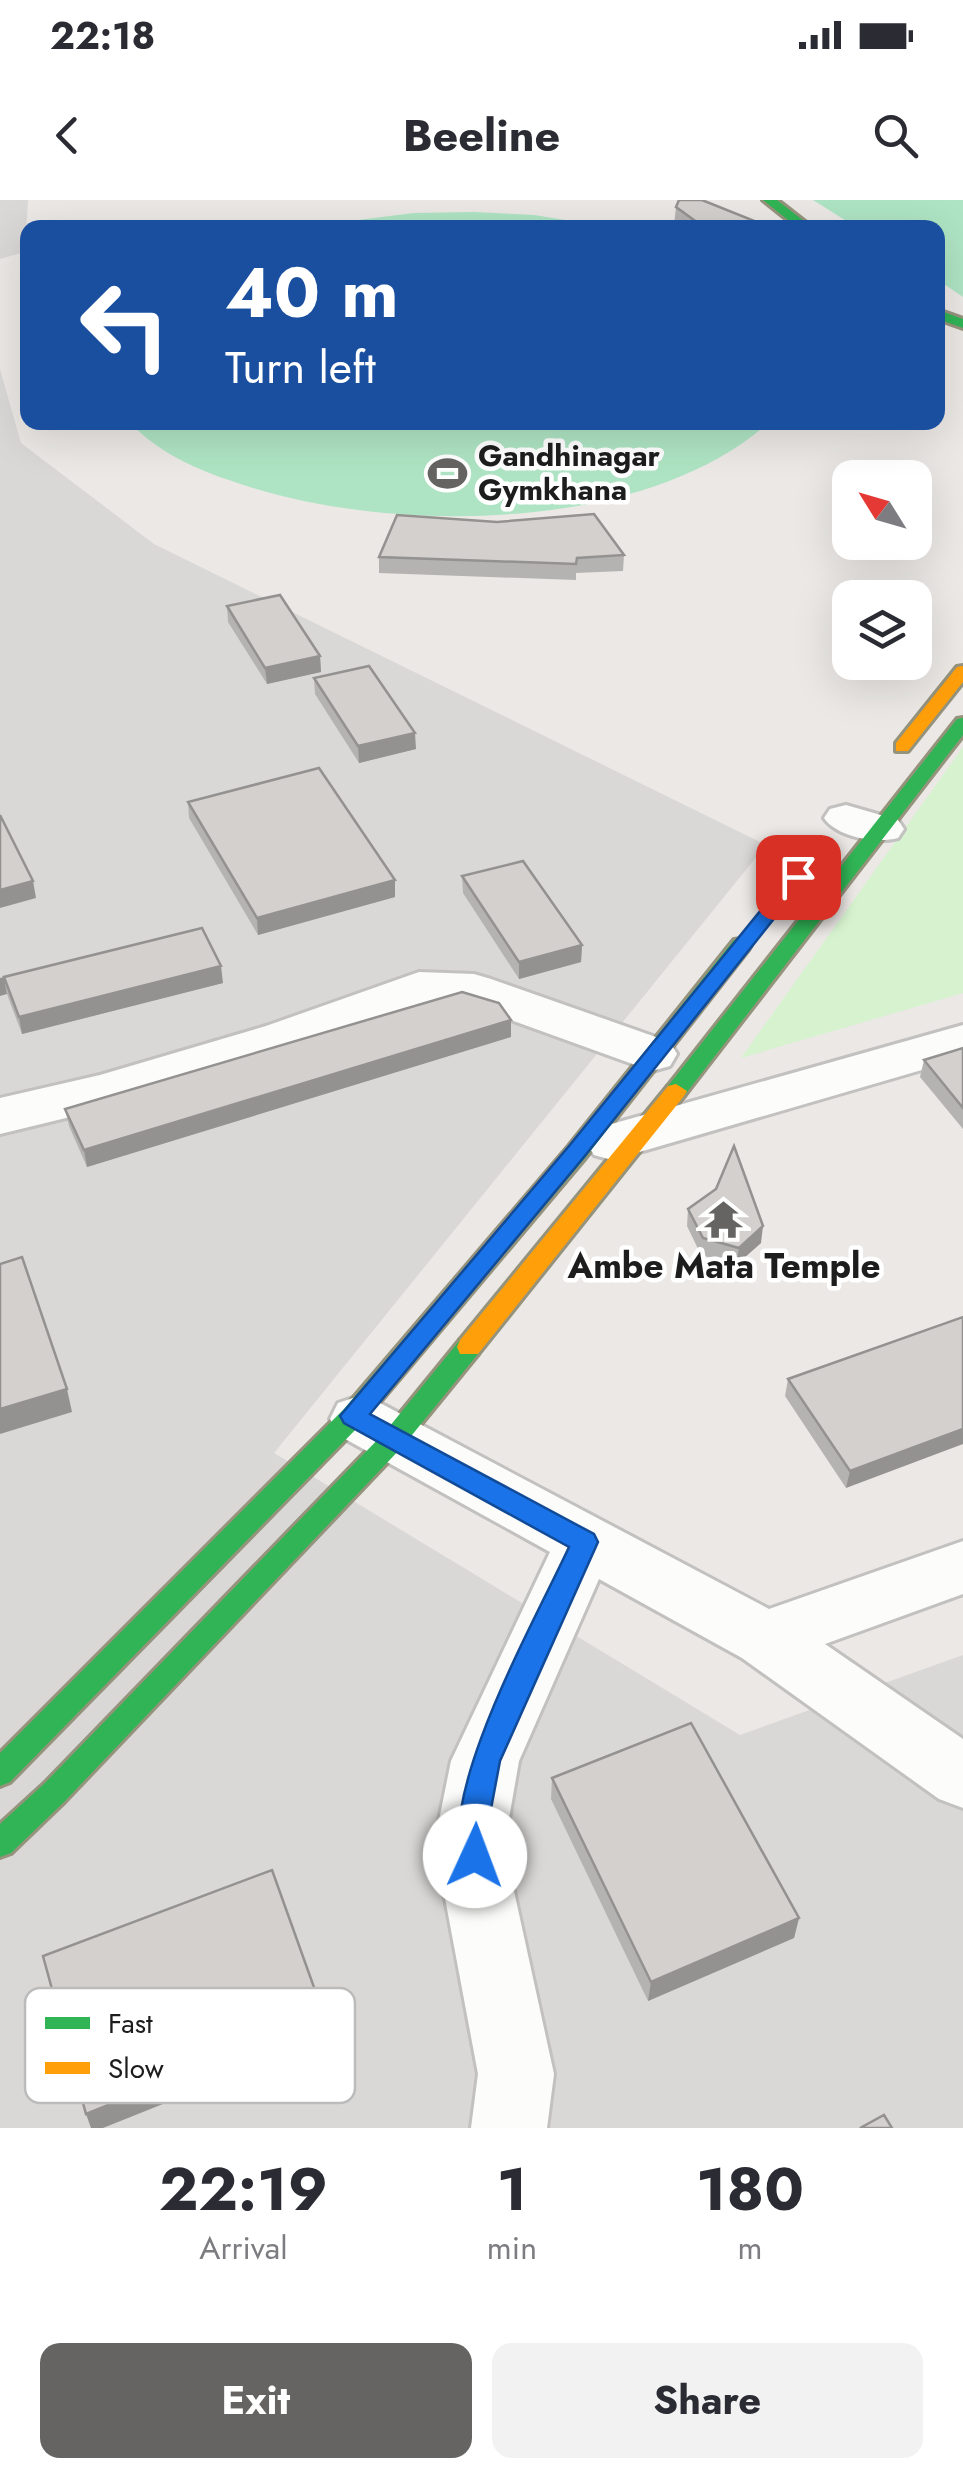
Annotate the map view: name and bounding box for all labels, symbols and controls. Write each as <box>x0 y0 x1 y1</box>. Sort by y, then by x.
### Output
text: 22:18 <box>50 8 155 63</box>
text: Beeline <box>403 103 560 168</box>
icon: back <box>40 108 95 163</box>
icon: search <box>868 108 923 163</box>
text: 40 m <box>225 242 399 343</box>
icon: left <box>60 260 190 390</box>
text: Turn left <box>225 335 376 400</box>
place label: Gandhinagar Gymkhana <box>478 434 661 511</box>
sports icon: Gandhinagar Gymkhana <box>427 452 469 494</box>
north arrow <box>832 460 932 560</box>
map controls <box>832 460 932 680</box>
button: layers <box>832 580 932 680</box>
pin <box>756 835 841 920</box>
icon: arrive <box>771 850 826 905</box>
temple icon: Ambe Mata Temple <box>703 1198 745 1240</box>
place label: Ambe Mata Temple <box>566 1241 881 1291</box>
position arrow <box>423 1804 527 1908</box>
legend <box>25 1988 355 2103</box>
text: Fast <box>108 2003 153 2044</box>
text: Slow <box>108 2048 164 2089</box>
text: 22:19 <box>159 2146 328 2233</box>
text: 1 <box>497 2146 527 2233</box>
text: 180 <box>696 2146 804 2233</box>
text: Arrival <box>199 2225 288 2271</box>
text: min <box>487 2225 537 2271</box>
text: m <box>737 2225 762 2271</box>
button: Exit <box>40 2343 472 2458</box>
button: Share <box>492 2343 923 2458</box>

